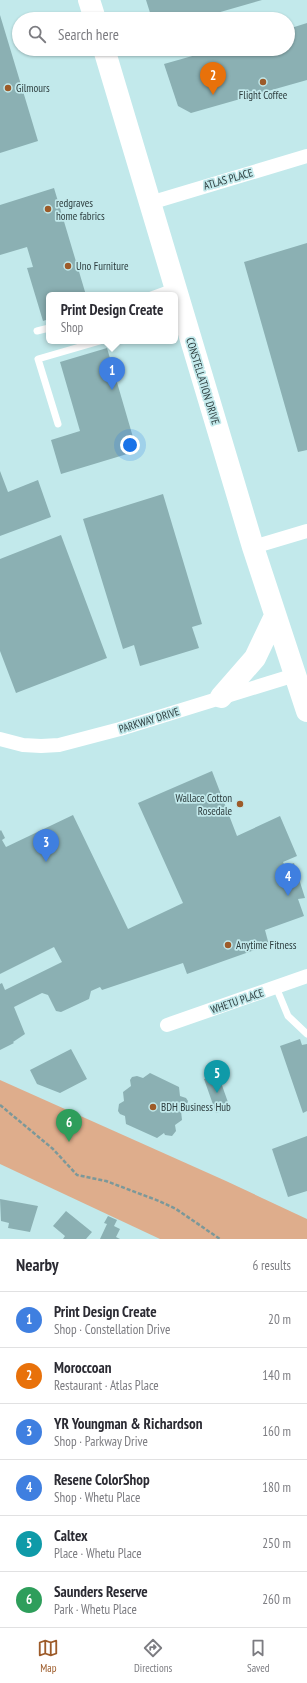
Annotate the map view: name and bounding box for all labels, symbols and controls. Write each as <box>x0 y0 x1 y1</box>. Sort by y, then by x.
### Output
search box <box>12 12 295 56</box>
icon: search <box>26 23 48 45</box>
text: Search here <box>58 25 119 44</box>
pin: 2 <box>200 62 226 95</box>
marker: Flight Coffee <box>258 77 268 87</box>
place label: Gilmours <box>16 81 50 95</box>
marker: Gilmours <box>3 83 13 93</box>
place label: Flight Coffee <box>239 88 288 102</box>
street label: ATLAS PLACE <box>202 165 255 193</box>
place label: redgraves home fabrics <box>56 196 105 223</box>
marker: redgraves home fabrics <box>43 204 53 214</box>
place label: Uno Furniture <box>76 259 129 273</box>
marker: Uno Furniture <box>63 261 73 271</box>
popup <box>46 292 178 344</box>
text: Print Design Create <box>61 300 163 319</box>
text: Shop <box>61 319 83 336</box>
street label: CONSTELLATION DRIVE <box>183 336 223 426</box>
pin: 1 <box>99 357 125 390</box>
your location <box>120 435 140 455</box>
street label: PARKWAY DRIVE <box>117 704 181 736</box>
place label: Wallace Cotton Rosedale <box>175 791 232 818</box>
marker: Wallace Cotton Rosedale <box>235 799 245 809</box>
pin: 3 <box>33 829 59 862</box>
pin: 4 <box>275 863 301 896</box>
place label: Anytime Fitness <box>236 938 297 952</box>
marker: Anytime Fitness <box>223 940 233 950</box>
street label: WHETU PLACE <box>209 985 266 1017</box>
pin: 5 <box>204 1060 230 1093</box>
place label: BDH Business Hub <box>161 1100 231 1114</box>
marker: BDH Business Hub <box>148 1102 158 1112</box>
pin: 6 <box>56 1109 82 1142</box>
text: Nearby <box>16 1254 59 1276</box>
text: 6 results <box>252 1257 291 1274</box>
text: Print Design Create <box>54 1302 157 1321</box>
text: 1 <box>26 1311 32 1328</box>
text: 20 m <box>268 1311 291 1328</box>
text: Shop · Constellation Drive <box>54 1321 170 1338</box>
text: Moroccoan <box>54 1358 111 1377</box>
text: 2 <box>26 1367 32 1384</box>
text: 140 m <box>262 1367 291 1384</box>
text: Restaurant · Atlas Place <box>54 1377 159 1394</box>
text: YR Youngman & Richardson <box>54 1414 202 1433</box>
text: 3 <box>26 1423 32 1440</box>
text: 160 m <box>262 1423 291 1440</box>
text: Shop · Parkway Drive <box>54 1433 148 1450</box>
text: Resene ColorShop <box>54 1470 150 1489</box>
text: 4 <box>26 1479 32 1496</box>
text: 180 m <box>262 1479 291 1496</box>
text: Shop · Whetu Place <box>54 1489 140 1506</box>
text: Caltex <box>54 1526 88 1545</box>
text: 5 <box>26 1535 32 1552</box>
text: 250 m <box>262 1535 291 1552</box>
text: Place · Whetu Place <box>54 1545 142 1562</box>
text: Saunders Reserve <box>54 1582 148 1601</box>
text: 6 <box>26 1591 32 1608</box>
text: 260 m <box>262 1591 291 1608</box>
text: Park · Whetu Place <box>54 1601 137 1618</box>
tab: Map <box>37 1637 59 1675</box>
tab: Directions <box>134 1637 172 1675</box>
tab: Saved <box>247 1637 270 1675</box>

